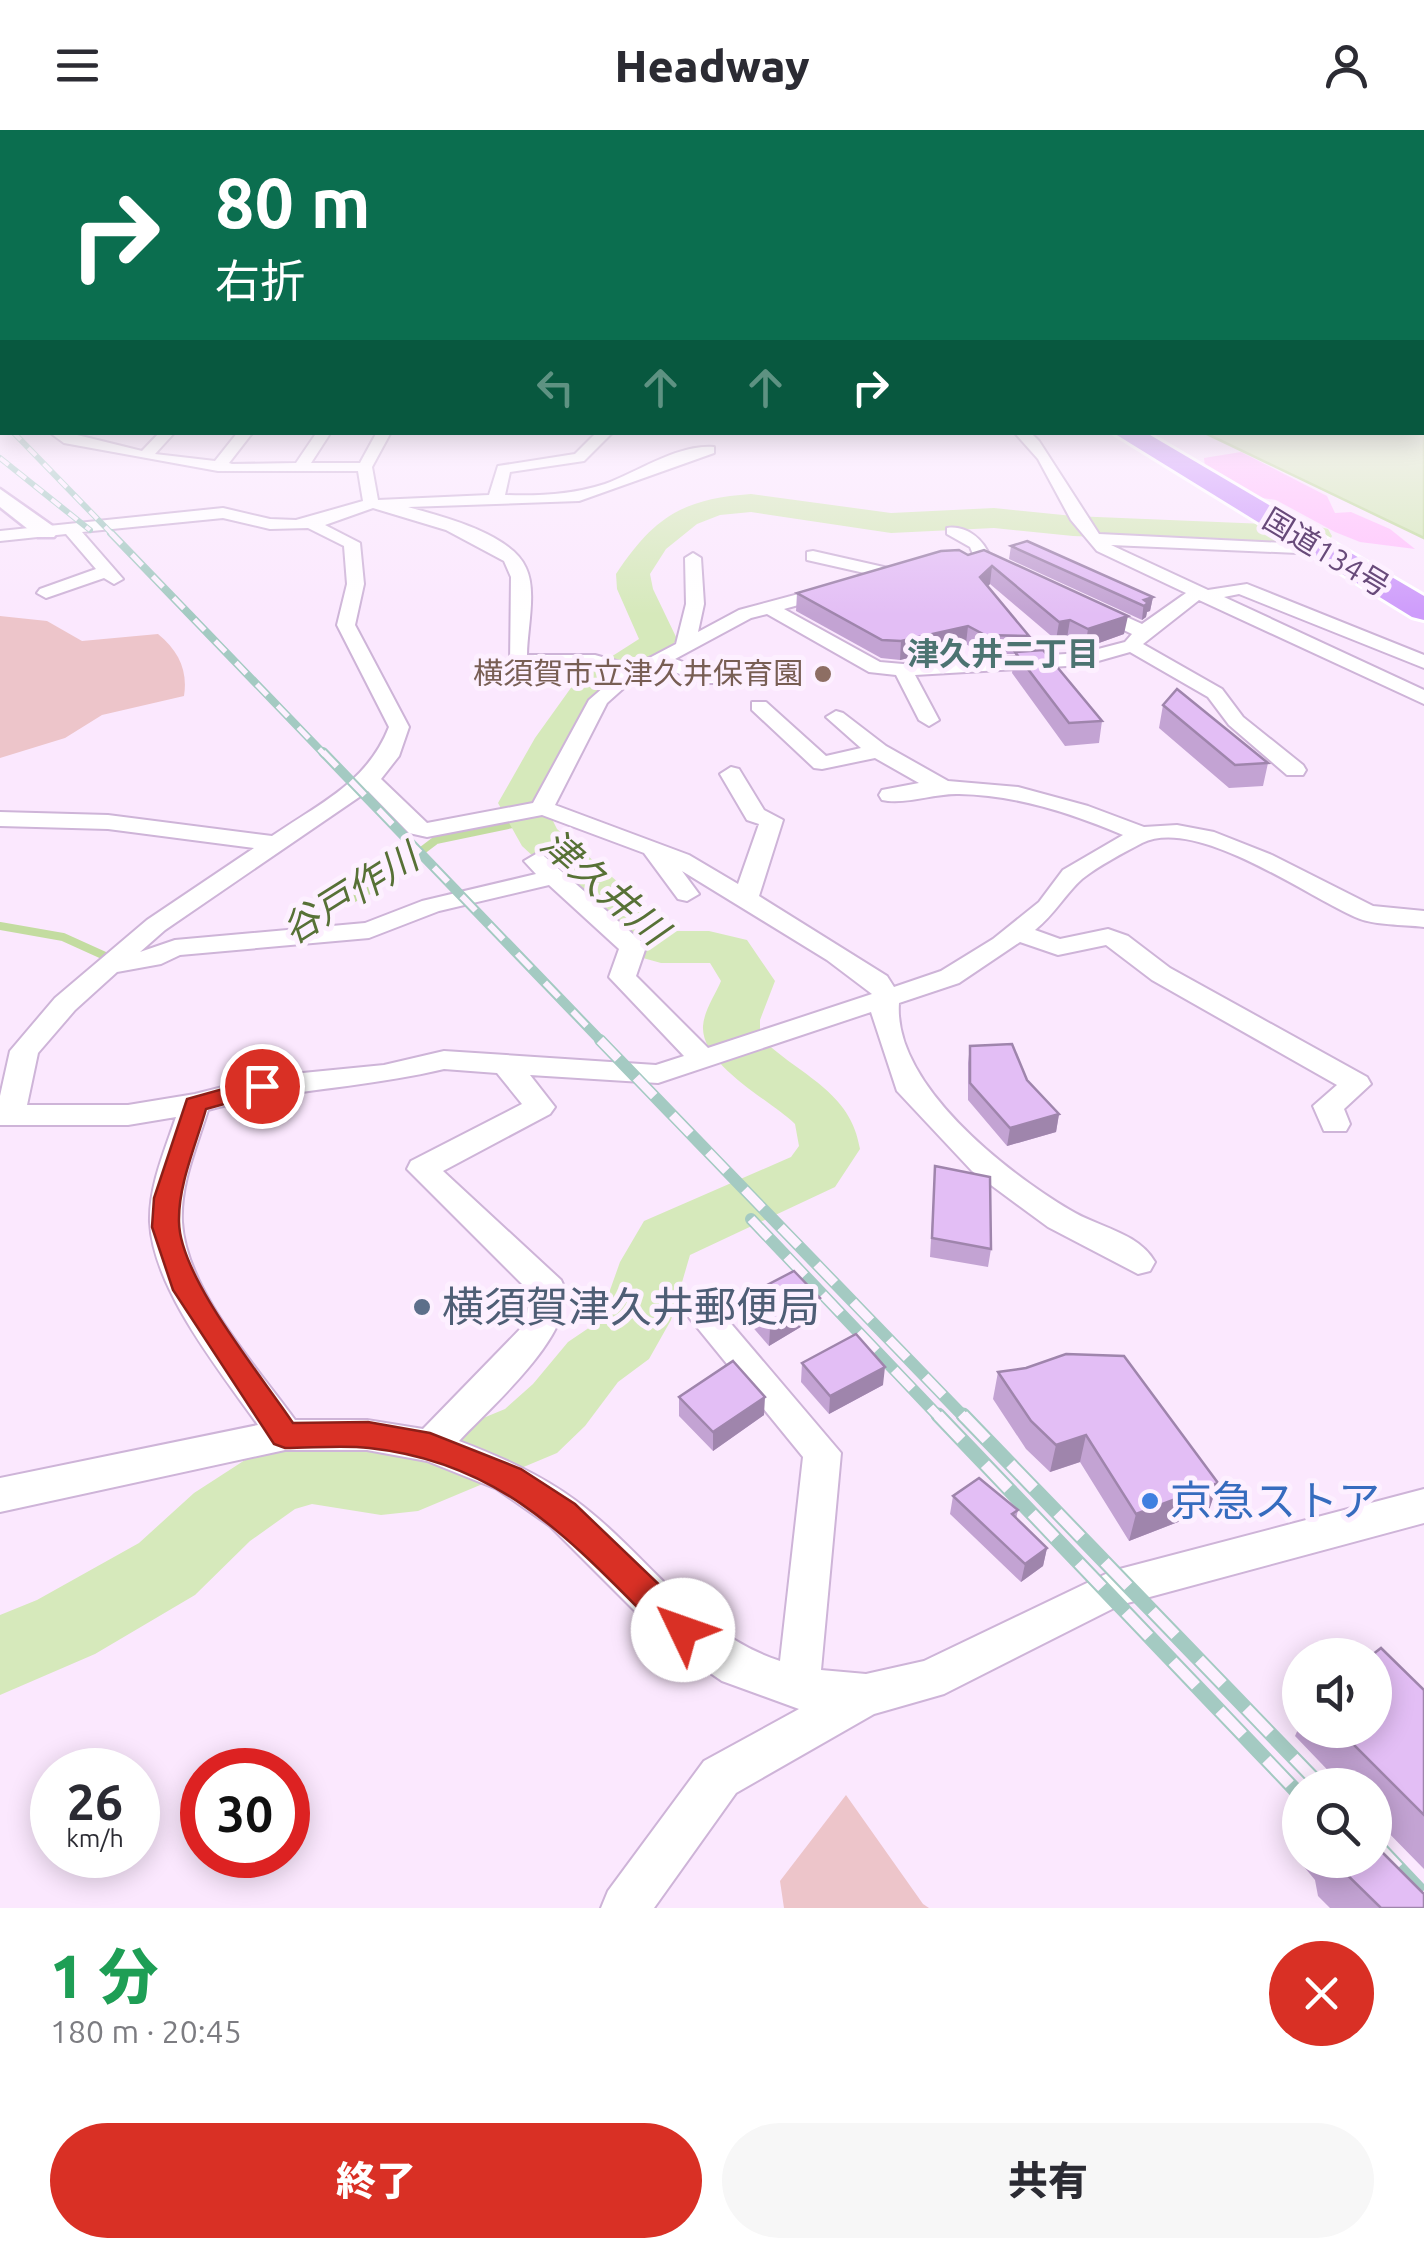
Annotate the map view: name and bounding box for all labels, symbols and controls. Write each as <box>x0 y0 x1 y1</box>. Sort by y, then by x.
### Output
icon: menu <box>50 38 105 93</box>
icon: person <box>1319 38 1374 93</box>
text: Headway <box>614 40 810 91</box>
text: 80 m <box>215 163 371 241</box>
icon: right <box>50 170 180 300</box>
text: 右折 <box>215 255 305 306</box>
icon: left <box>528 360 583 415</box>
icon: ahead <box>633 360 688 415</box>
icon: ahead <box>738 360 793 415</box>
icon: right <box>843 360 898 415</box>
street label: 国道134号 <box>1257 501 1396 603</box>
district label: 津久井二丁目 <box>907 635 1099 671</box>
place label: 横須賀市立津久井保育園 <box>473 656 803 690</box>
marker: 横須賀市立津久井保育園 <box>812 663 834 685</box>
water label: 津久井川 <box>534 821 679 955</box>
water label: 谷戸作川 <box>274 833 428 951</box>
pin <box>220 1044 305 1129</box>
icon: arrive <box>235 1059 290 1114</box>
place label: 横須賀津久井郵便局 <box>442 1283 820 1330</box>
marker: 横須賀津久井郵便局 <box>411 1296 433 1318</box>
place label: 京急ストア <box>1170 1477 1380 1524</box>
marker: 京急ストア <box>1139 1490 1161 1512</box>
position arrow <box>631 1578 735 1682</box>
map controls <box>1282 1638 1392 1878</box>
button: sound <box>1282 1638 1392 1748</box>
speed limit sign: 30 <box>180 1748 310 1878</box>
button: search <box>1282 1768 1392 1878</box>
text: 26 <box>67 1773 123 1829</box>
text: km/h <box>66 1824 124 1852</box>
button: close <box>1269 1941 1374 2046</box>
text: 1 分 <box>50 1942 158 2009</box>
text: 180 m · 20:45 <box>50 2013 242 2049</box>
button: 終了 <box>50 2123 702 2238</box>
button: 共有 <box>722 2123 1374 2238</box>

